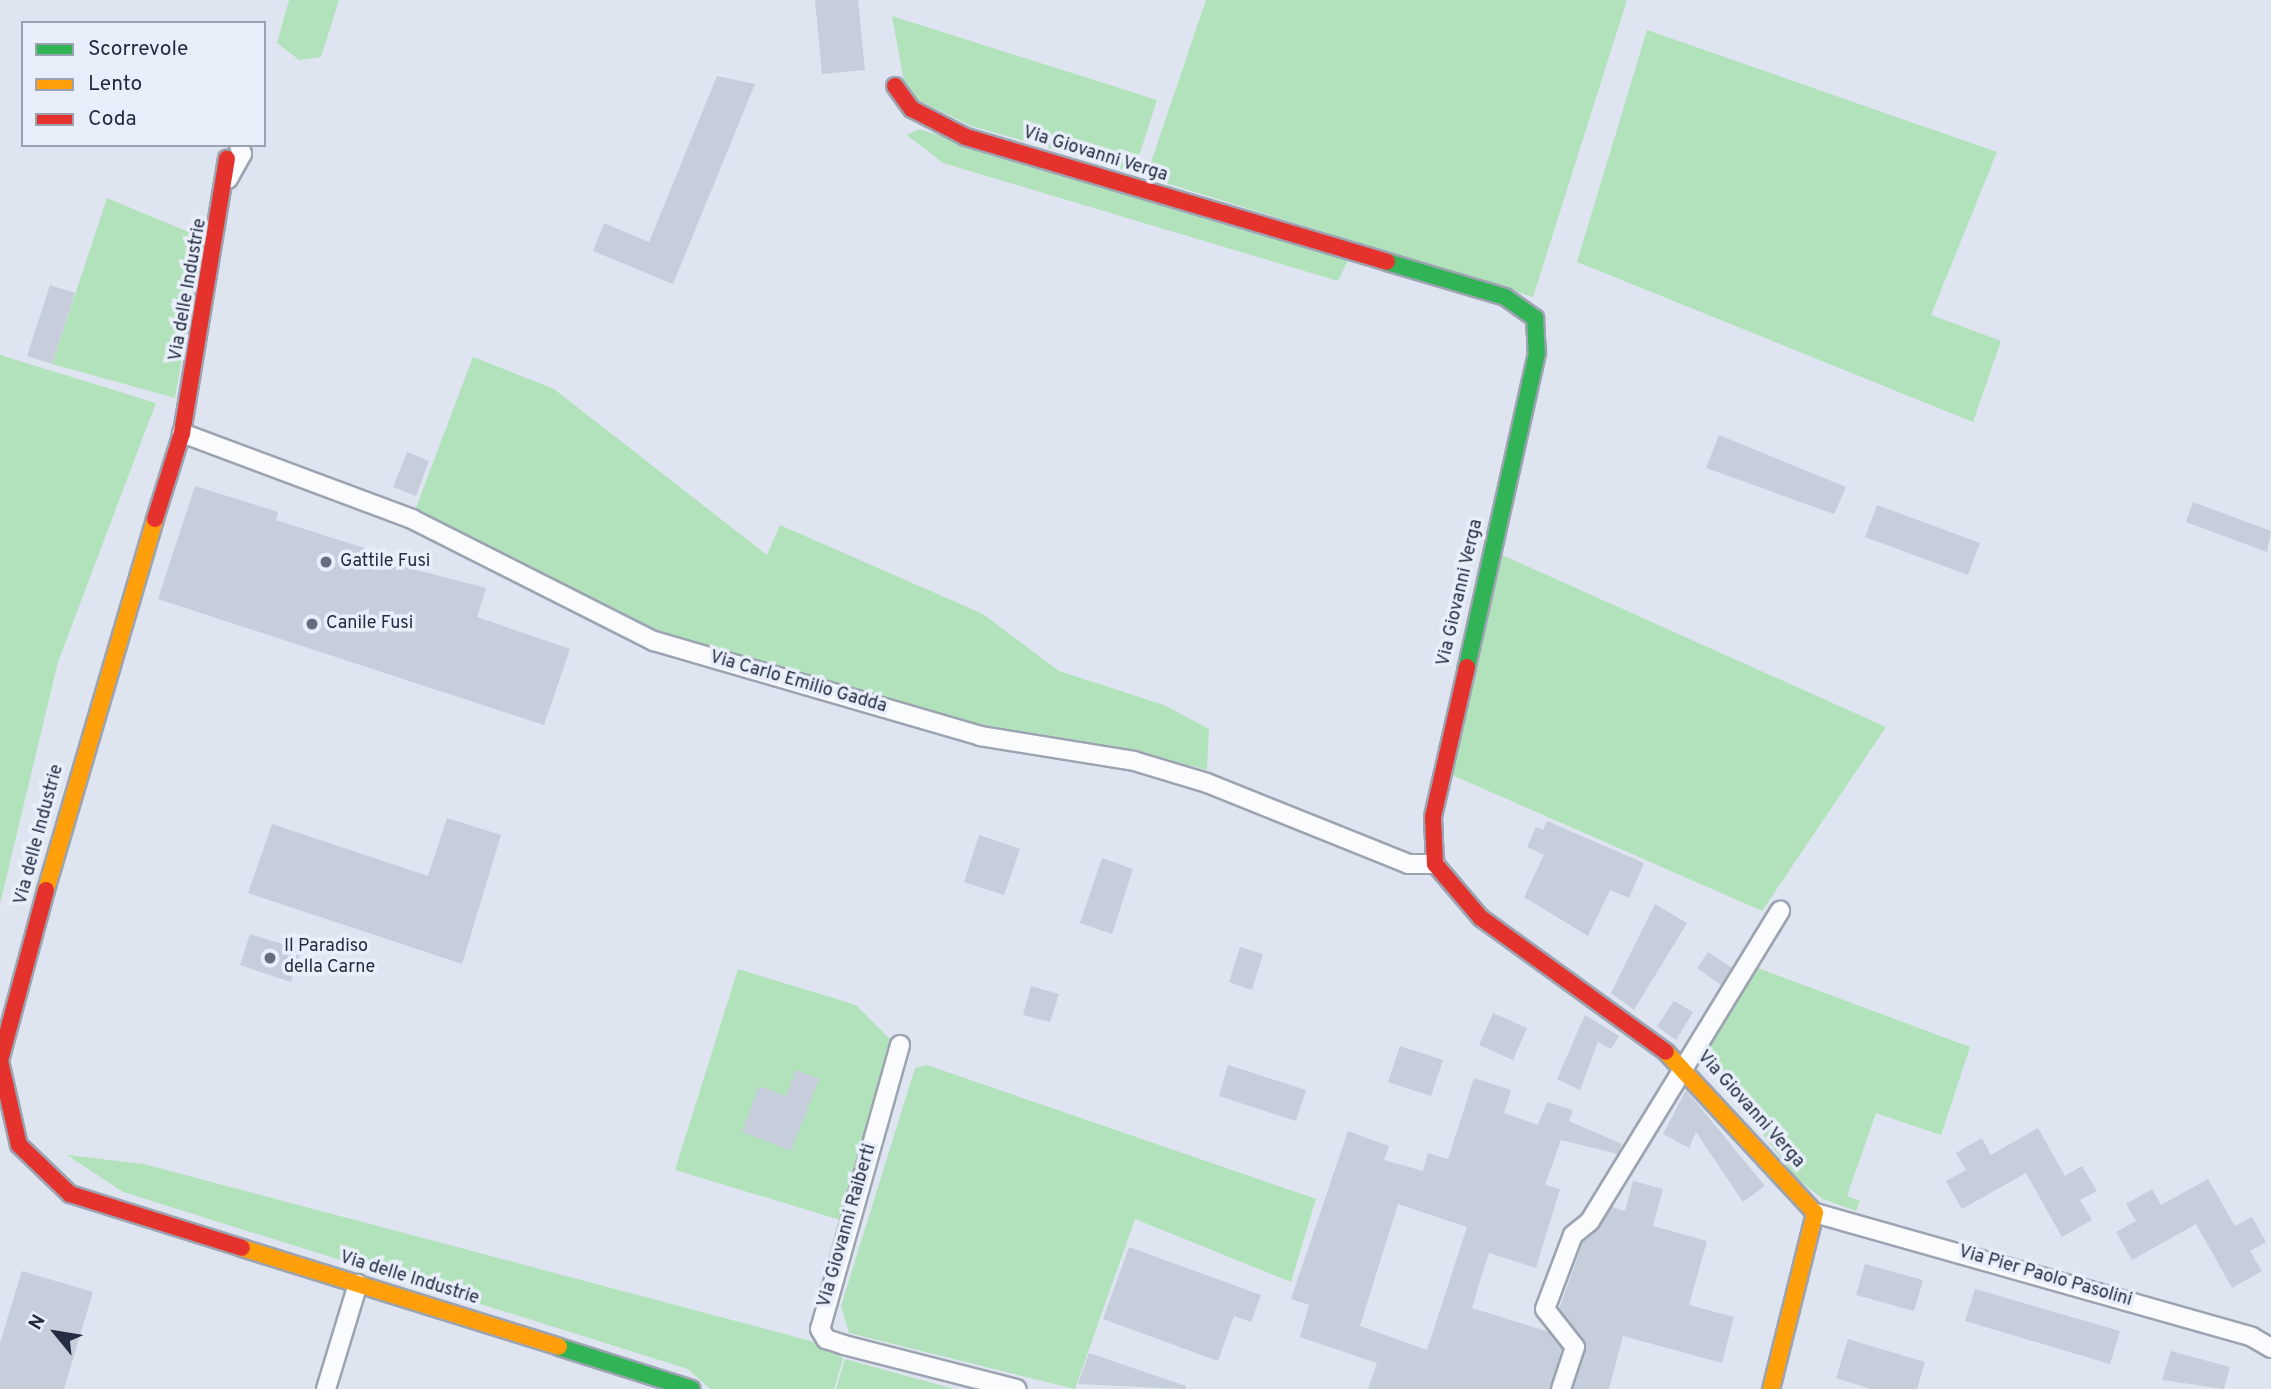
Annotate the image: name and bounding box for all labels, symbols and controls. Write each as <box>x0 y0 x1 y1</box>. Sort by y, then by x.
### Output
legend <box>21 21 266 147</box>
text: Scorrevole <box>88 36 188 63</box>
text: Lento <box>88 71 142 98</box>
text: Coda <box>88 106 137 133</box>
street label: Via Giovanni Verga <box>1020 123 1170 187</box>
street label: Via delle Industrie <box>166 217 212 363</box>
street label: Via Giovanni Verga <box>1433 517 1489 669</box>
place label: Gattile Fusi <box>340 551 430 573</box>
marker: Gattile Fusi <box>318 554 334 570</box>
place label: Canile Fusi <box>326 613 413 635</box>
marker: Canile Fusi <box>304 616 320 632</box>
street label: Via Carlo Emilio Gadda <box>707 647 889 719</box>
street label: Via delle Industrie <box>11 762 69 908</box>
place label: Il Paradiso della Carne <box>284 937 375 979</box>
marker: Il Paradiso della Carne <box>262 950 278 966</box>
street label: Via Giovanni Verga <box>1691 1047 1809 1173</box>
street label: Via Giovanni Raiberti <box>814 1142 882 1310</box>
street label: Via Pier Paolo Pasolini <box>1956 1242 2134 1312</box>
street label: Via delle Industrie <box>337 1248 481 1310</box>
north arrow <box>21 1298 91 1368</box>
text: N <box>24 1311 52 1334</box>

